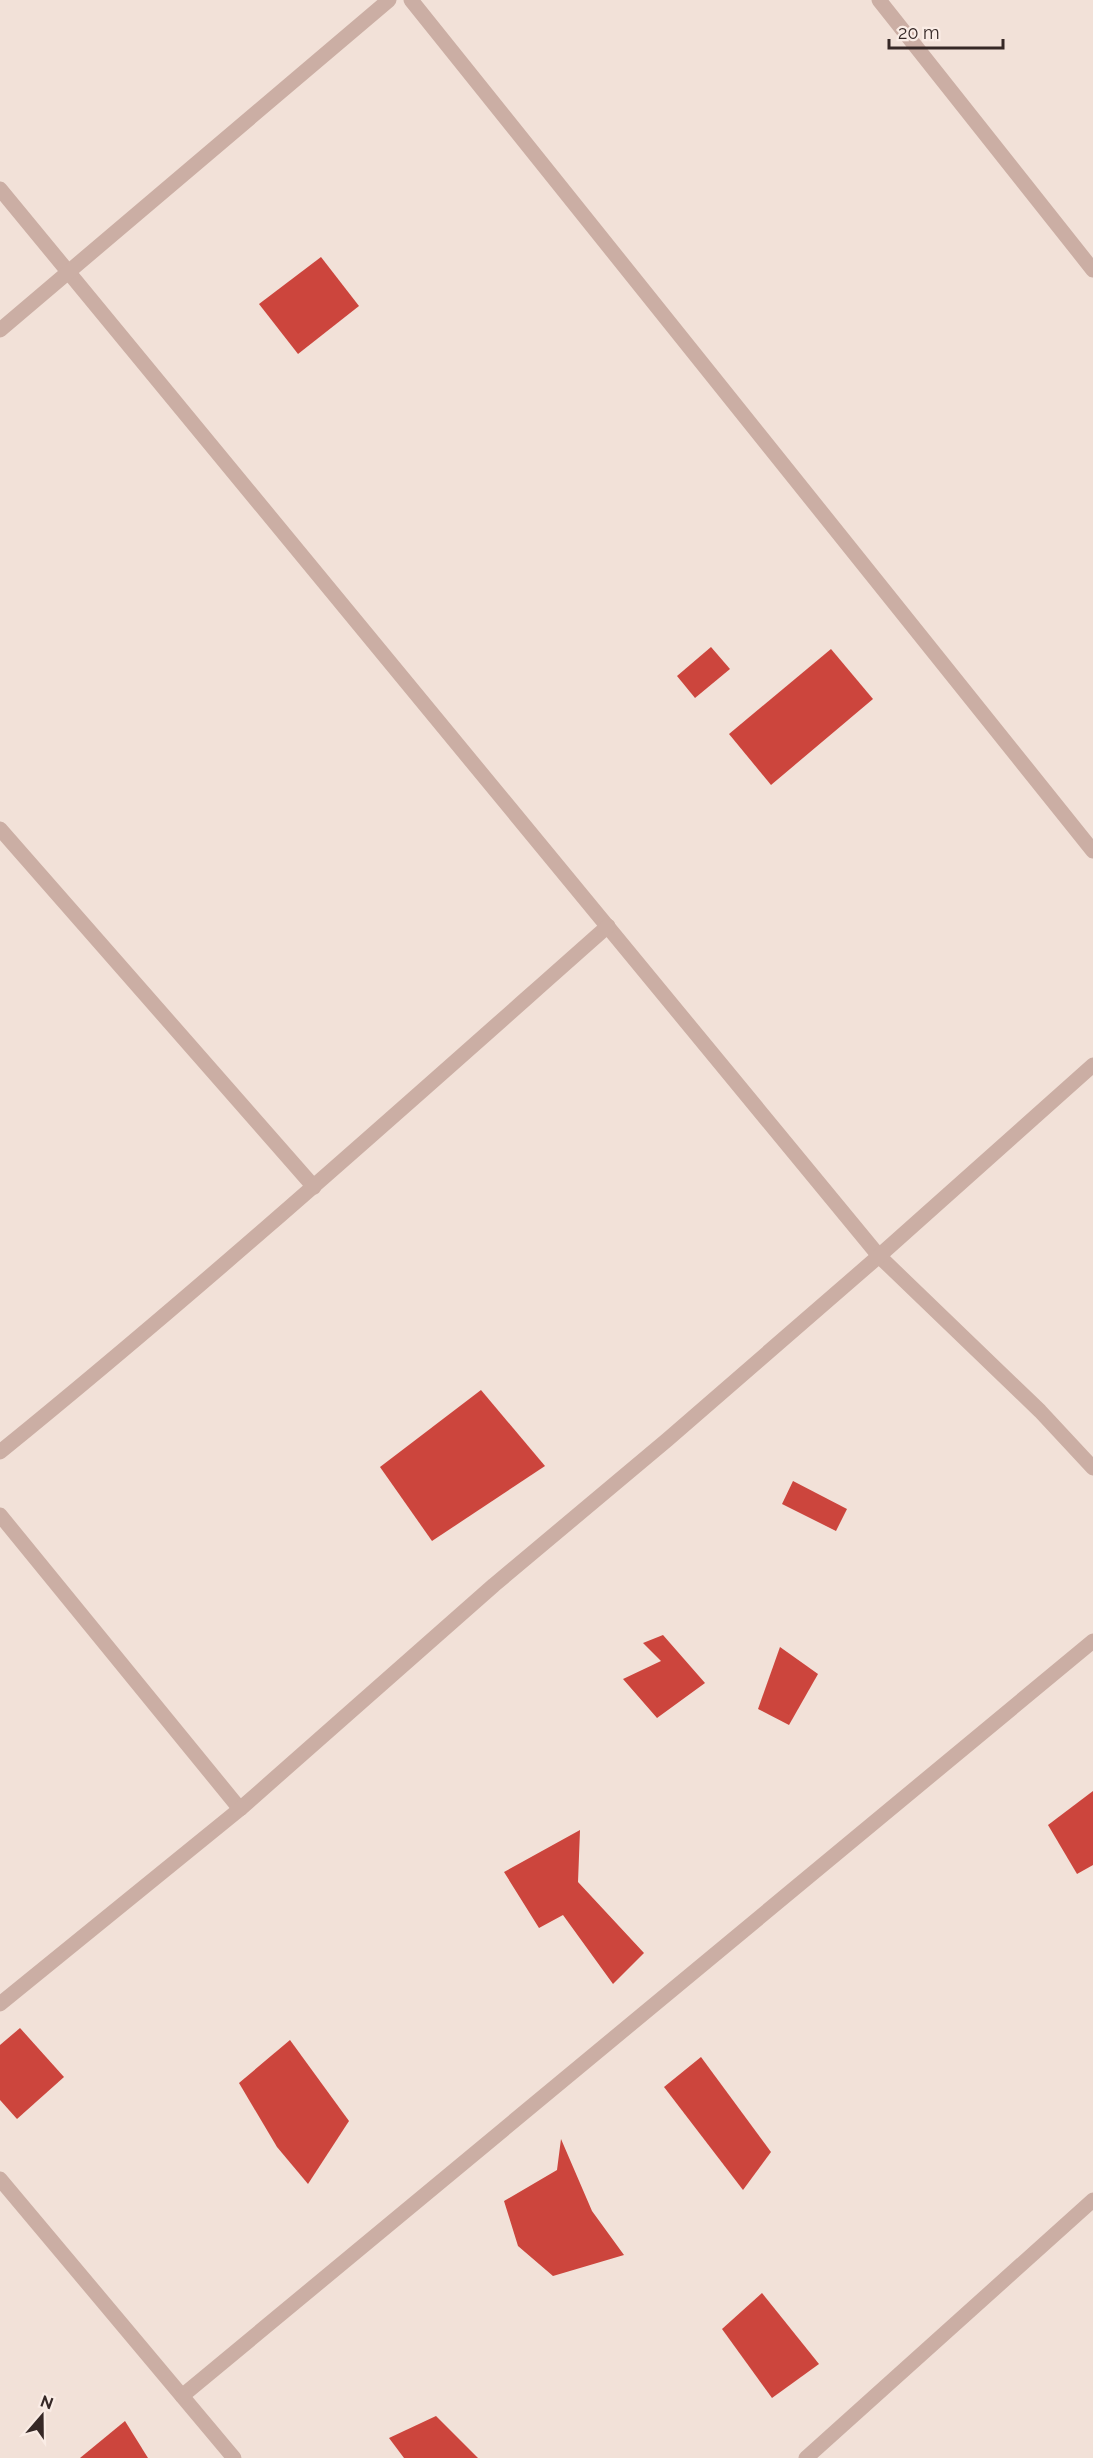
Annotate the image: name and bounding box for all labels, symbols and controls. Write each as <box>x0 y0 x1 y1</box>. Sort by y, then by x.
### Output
scale bar <box>889 12 1003 50</box>
text: 20 m <box>898 22 940 43</box>
north arrow <box>12 2386 72 2446</box>
text: N <box>38 2391 56 2413</box>

